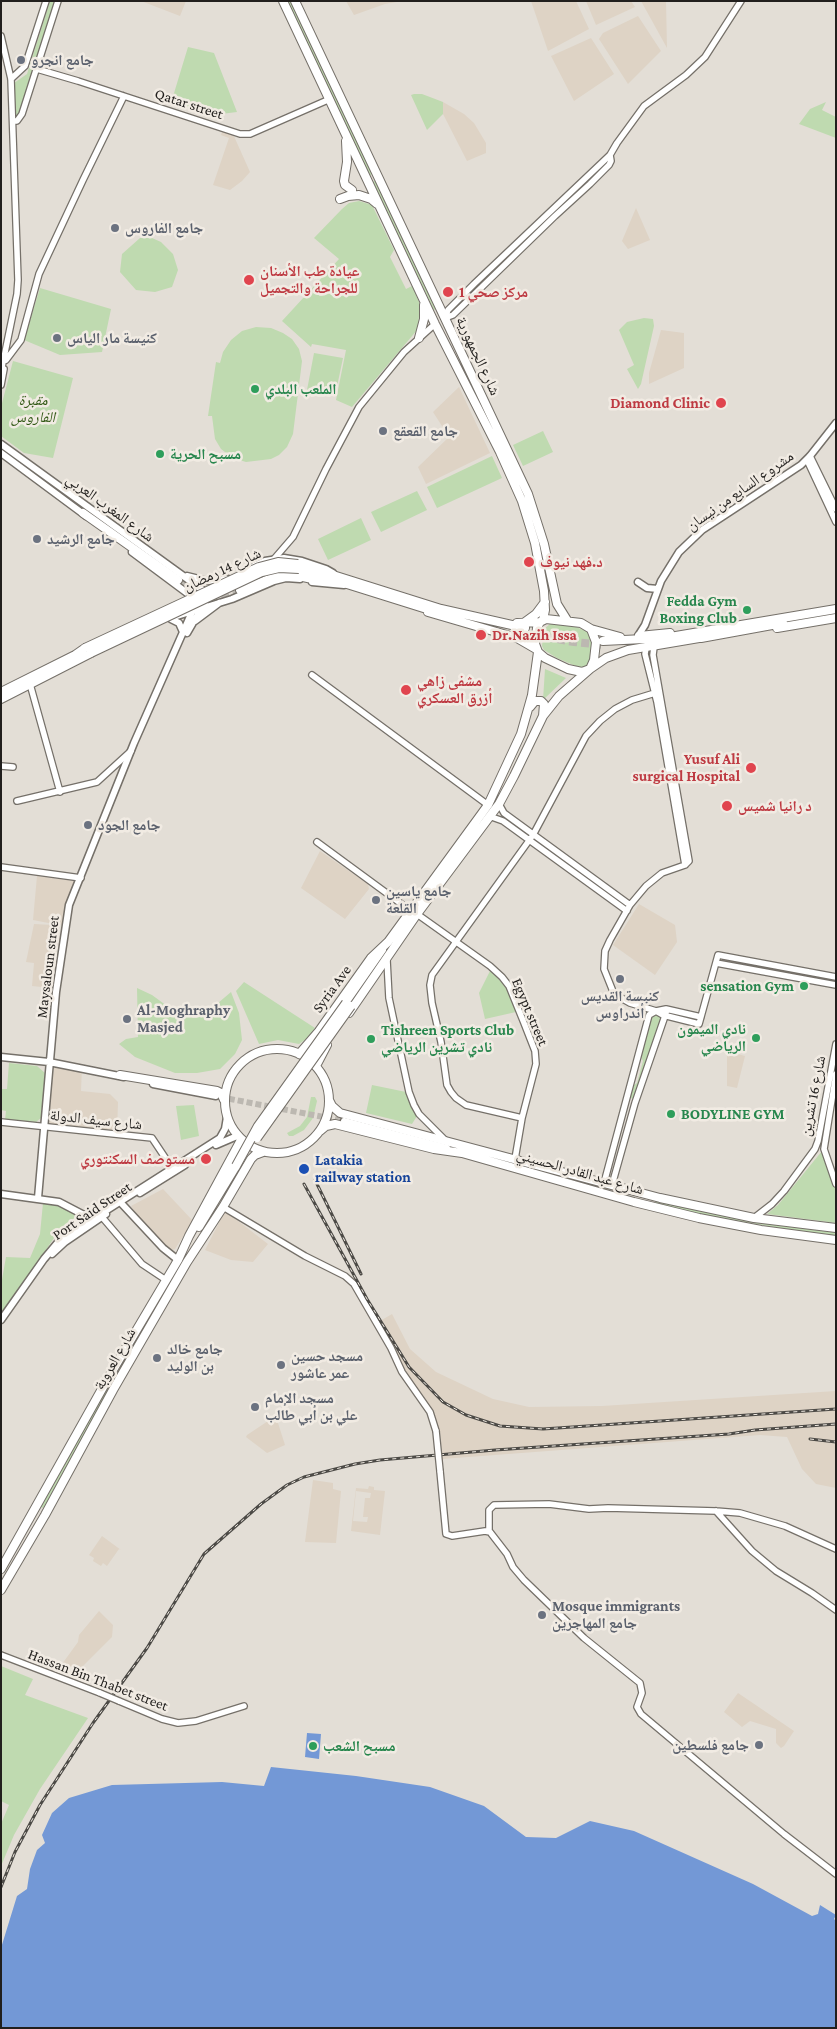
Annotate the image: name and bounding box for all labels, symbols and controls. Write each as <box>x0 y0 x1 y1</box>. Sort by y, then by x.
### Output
place label: جامع انجرو <box>31 51 94 69</box>
marker: جامع انجرو <box>15 54 27 66</box>
street label: Qatar street <box>152 84 226 124</box>
place label: جامع الفاروس <box>125 219 203 237</box>
marker: جامع الفاروس <box>109 222 121 234</box>
place label: عيادة طب الأسنان للجراحة والتجميل <box>260 262 360 297</box>
marker: عيادة طب الأسنان للجراحة والتجميل <box>242 273 256 287</box>
place label: مركز صحي 1 <box>459 283 528 301</box>
marker: مركز صحي 1 <box>441 285 455 299</box>
street label: شارع الجمهورية <box>452 314 504 398</box>
place label: كنيسة مار الياس <box>67 329 157 347</box>
marker: كنيسة مار الياس <box>51 332 63 344</box>
place label: الملعب البلدي <box>265 380 337 398</box>
marker: الملعب البلدي <box>249 383 261 395</box>
park label: مقبرة الفاروس <box>11 391 55 426</box>
place label: Diamond Clinic <box>610 394 710 412</box>
marker: Diamond Clinic <box>714 396 728 410</box>
place label: جامع القعقع <box>393 422 458 440</box>
marker: جامع القعقع <box>377 425 389 437</box>
place label: مسبح الحرية <box>170 445 241 463</box>
street label: مشروع السابع من نيسان <box>683 447 797 535</box>
marker: مسبح الحرية <box>154 448 166 460</box>
street label: شارع المغرب العربي <box>62 470 158 546</box>
place label: جامع الرشيد <box>47 530 115 548</box>
marker: جامع الرشيد <box>31 533 43 545</box>
street label: شارع 14 رمضان <box>180 544 264 596</box>
place label: د.فهد نيوف <box>540 553 603 571</box>
marker: د.فهد نيوف <box>522 555 536 569</box>
place label: Fedda Gym Boxing Club <box>659 592 737 627</box>
marker: Fedda Gym Boxing Club <box>741 604 753 616</box>
place label: Dr.Nazih Issa <box>492 626 577 644</box>
marker: Dr.Nazih Issa <box>474 628 488 642</box>
place label: مشفى زاهي أزرق العسكري <box>417 672 492 707</box>
marker: مشفى زاهي أزرق العسكري <box>399 683 413 697</box>
place label: Yusuf Ali surgical Hospital <box>633 750 740 785</box>
marker: Yusuf Ali surgical Hospital <box>744 761 758 775</box>
place label: د رانيا شميس <box>738 797 812 815</box>
marker: د رانيا شميس <box>720 799 734 813</box>
place label: جامع الجود <box>98 816 160 834</box>
marker: جامع الجود <box>82 819 94 831</box>
place label: جامع ياسين القلعة <box>386 882 452 917</box>
marker: جامع ياسين القلعة <box>370 894 382 906</box>
street label: Maysaloun street <box>33 915 63 1019</box>
street label: Syria Ave <box>309 962 355 1016</box>
marker: كنيسة القديس أندراوس <box>614 973 626 985</box>
street label: Egypt street <box>508 975 552 1049</box>
place label: sensation Gym <box>700 977 794 995</box>
marker: sensation Gym <box>798 980 810 992</box>
place label: كنيسة القديس أندراوس <box>581 987 659 1022</box>
place label: Al-Moghraphy Masjed <box>137 1001 230 1036</box>
marker: Al-Moghraphy Masjed <box>121 1013 133 1025</box>
place label: نادي الميمون الرياضي <box>677 1020 746 1055</box>
place label: Tishreen Sports Club نادي تشرين الرياضي <box>381 1021 514 1056</box>
marker: نادي الميمون الرياضي <box>750 1032 762 1044</box>
marker: Tishreen Sports Club نادي تشرين الرياضي <box>365 1033 377 1045</box>
street label: شارع 16 تشرين <box>796 1054 830 1138</box>
place label: BODYLINE GYM <box>681 1105 785 1123</box>
street label: شارع سيف الدولة <box>49 1106 143 1134</box>
marker: BODYLINE GYM <box>665 1108 677 1120</box>
street label: شارع عبد القادر الحسيني <box>514 1145 646 1199</box>
place label: مستوصف السكنتوري <box>80 1150 195 1168</box>
place label: Latakia railway station <box>315 1151 411 1186</box>
marker: مستوصف السكنتوري <box>199 1152 213 1166</box>
marker: Latakia railway station <box>297 1162 311 1176</box>
street label: Port Said Street <box>49 1178 135 1244</box>
street label: شارع العروبة <box>90 1325 140 1393</box>
place label: جامع خالد بن الوليد <box>167 1340 223 1375</box>
place label: مسجد حسين عمر عاشور <box>291 1347 363 1382</box>
marker: جامع خالد بن الوليد <box>151 1352 163 1364</box>
marker: مسجد حسين عمر عاشور <box>275 1359 287 1371</box>
place label: مسجد الإمام علي بن أبي طالب <box>265 1389 358 1424</box>
marker: مسجد الإمام علي بن أبي طالب <box>249 1401 261 1413</box>
place label: Mosque immigrants جامع المهاجرين <box>552 1597 680 1632</box>
marker: Mosque immigrants جامع المهاجرين <box>536 1609 548 1621</box>
street label: Hassan Bin Thabet street <box>25 1645 171 1715</box>
place label: جامع فلسطين <box>672 1736 749 1754</box>
place label: مسبح الشعب <box>323 1737 396 1755</box>
marker: جامع فلسطين <box>753 1739 765 1751</box>
marker: مسبح الشعب <box>307 1740 319 1752</box>

